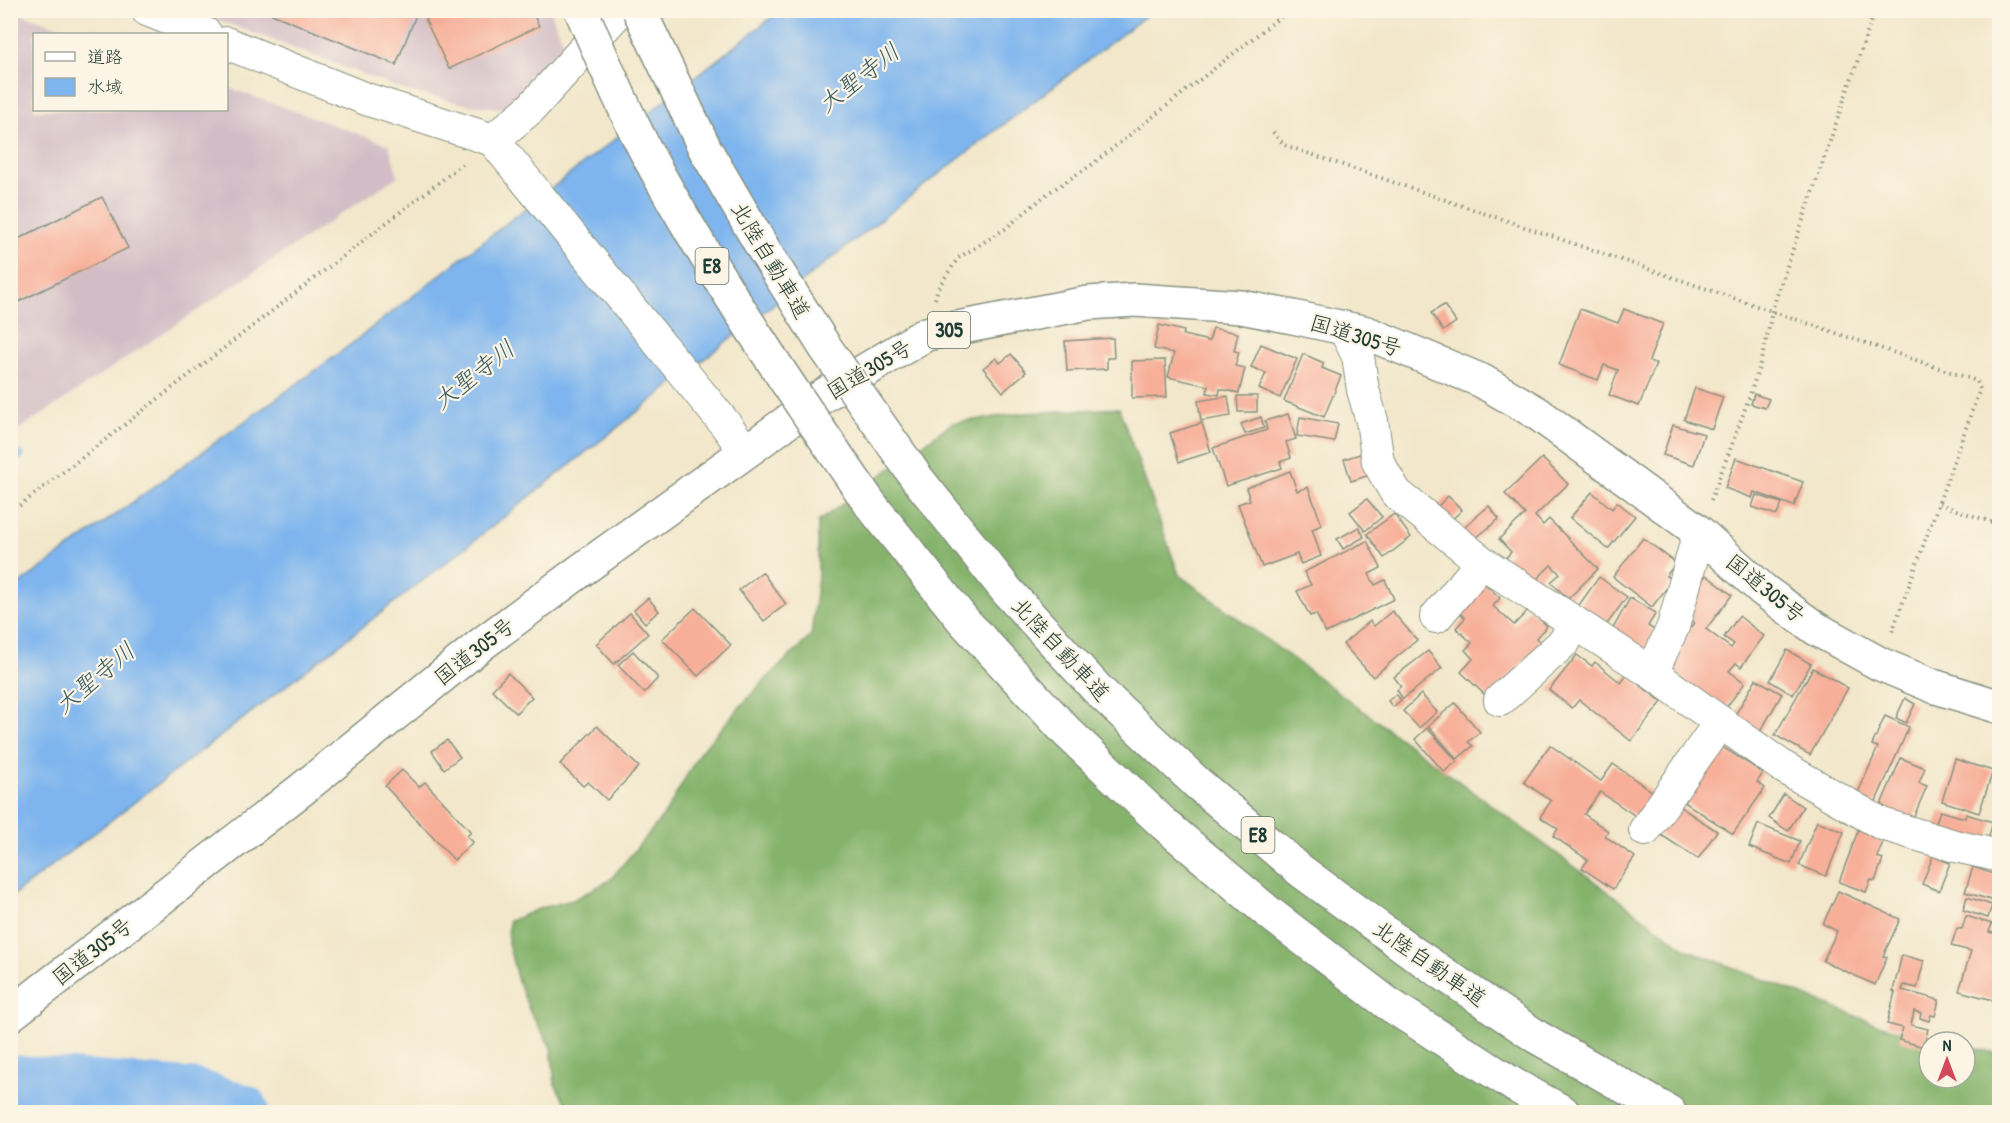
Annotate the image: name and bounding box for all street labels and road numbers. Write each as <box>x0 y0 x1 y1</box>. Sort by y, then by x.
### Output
street label: 北陸自動車道 <box>724 196 818 324</box>
road number: E8 <box>696 248 728 284</box>
street label: 国道305号 <box>1306 307 1406 363</box>
road number: 305 <box>928 312 970 348</box>
street label: 国道305号 <box>821 332 917 406</box>
street label: 国道305号 <box>1720 546 1812 630</box>
street label: 北陸自動車道 <box>1005 590 1117 708</box>
street label: 国道305号 <box>427 610 521 692</box>
road number: E8 <box>1242 817 1274 853</box>
street label: 国道305号 <box>45 910 139 992</box>
street label: 北陸自動車道 <box>1367 913 1493 1013</box>

